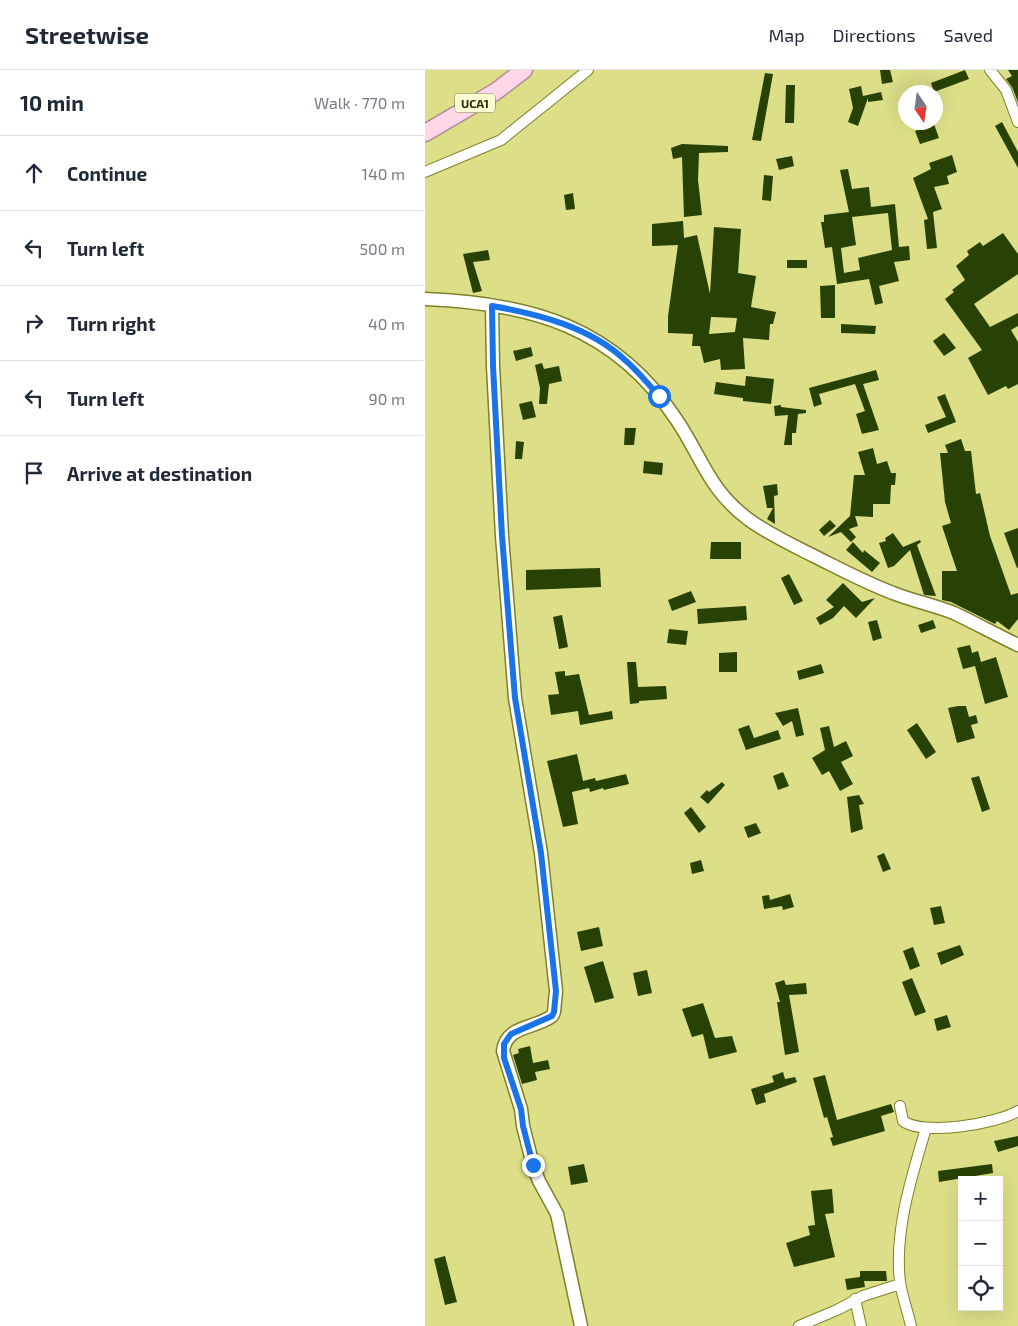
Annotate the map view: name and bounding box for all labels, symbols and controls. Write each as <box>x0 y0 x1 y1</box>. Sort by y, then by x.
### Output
text: Streetwise <box>25 20 149 49</box>
text: Map <box>768 24 805 46</box>
text: Directions <box>833 24 916 46</box>
text: Saved <box>944 24 993 46</box>
north arrow <box>898 85 943 130</box>
text: 10 min <box>20 90 84 115</box>
text: Walk · 770 m <box>314 93 405 112</box>
road number: UCA1 <box>455 93 495 112</box>
icon: ahead <box>20 159 48 187</box>
text: Continue <box>67 162 147 185</box>
text: 140 m <box>362 164 405 183</box>
icon: left <box>20 234 48 262</box>
text: Turn left <box>67 237 144 260</box>
text: 500 m <box>360 239 405 258</box>
icon: right <box>20 309 48 337</box>
text: Turn right <box>67 312 155 335</box>
text: 40 m <box>368 314 405 333</box>
icon: left <box>20 384 48 412</box>
route start <box>648 385 671 408</box>
text: Turn left <box>67 387 144 410</box>
text: 90 m <box>369 389 405 408</box>
icon: arrive <box>20 459 48 487</box>
text: Arrive at destination <box>67 462 252 485</box>
route end <box>522 1154 545 1177</box>
map controls <box>958 1176 1003 1311</box>
button: + <box>958 1176 1003 1221</box>
button: − <box>958 1221 1003 1266</box>
button: locate <box>958 1266 1003 1311</box>

